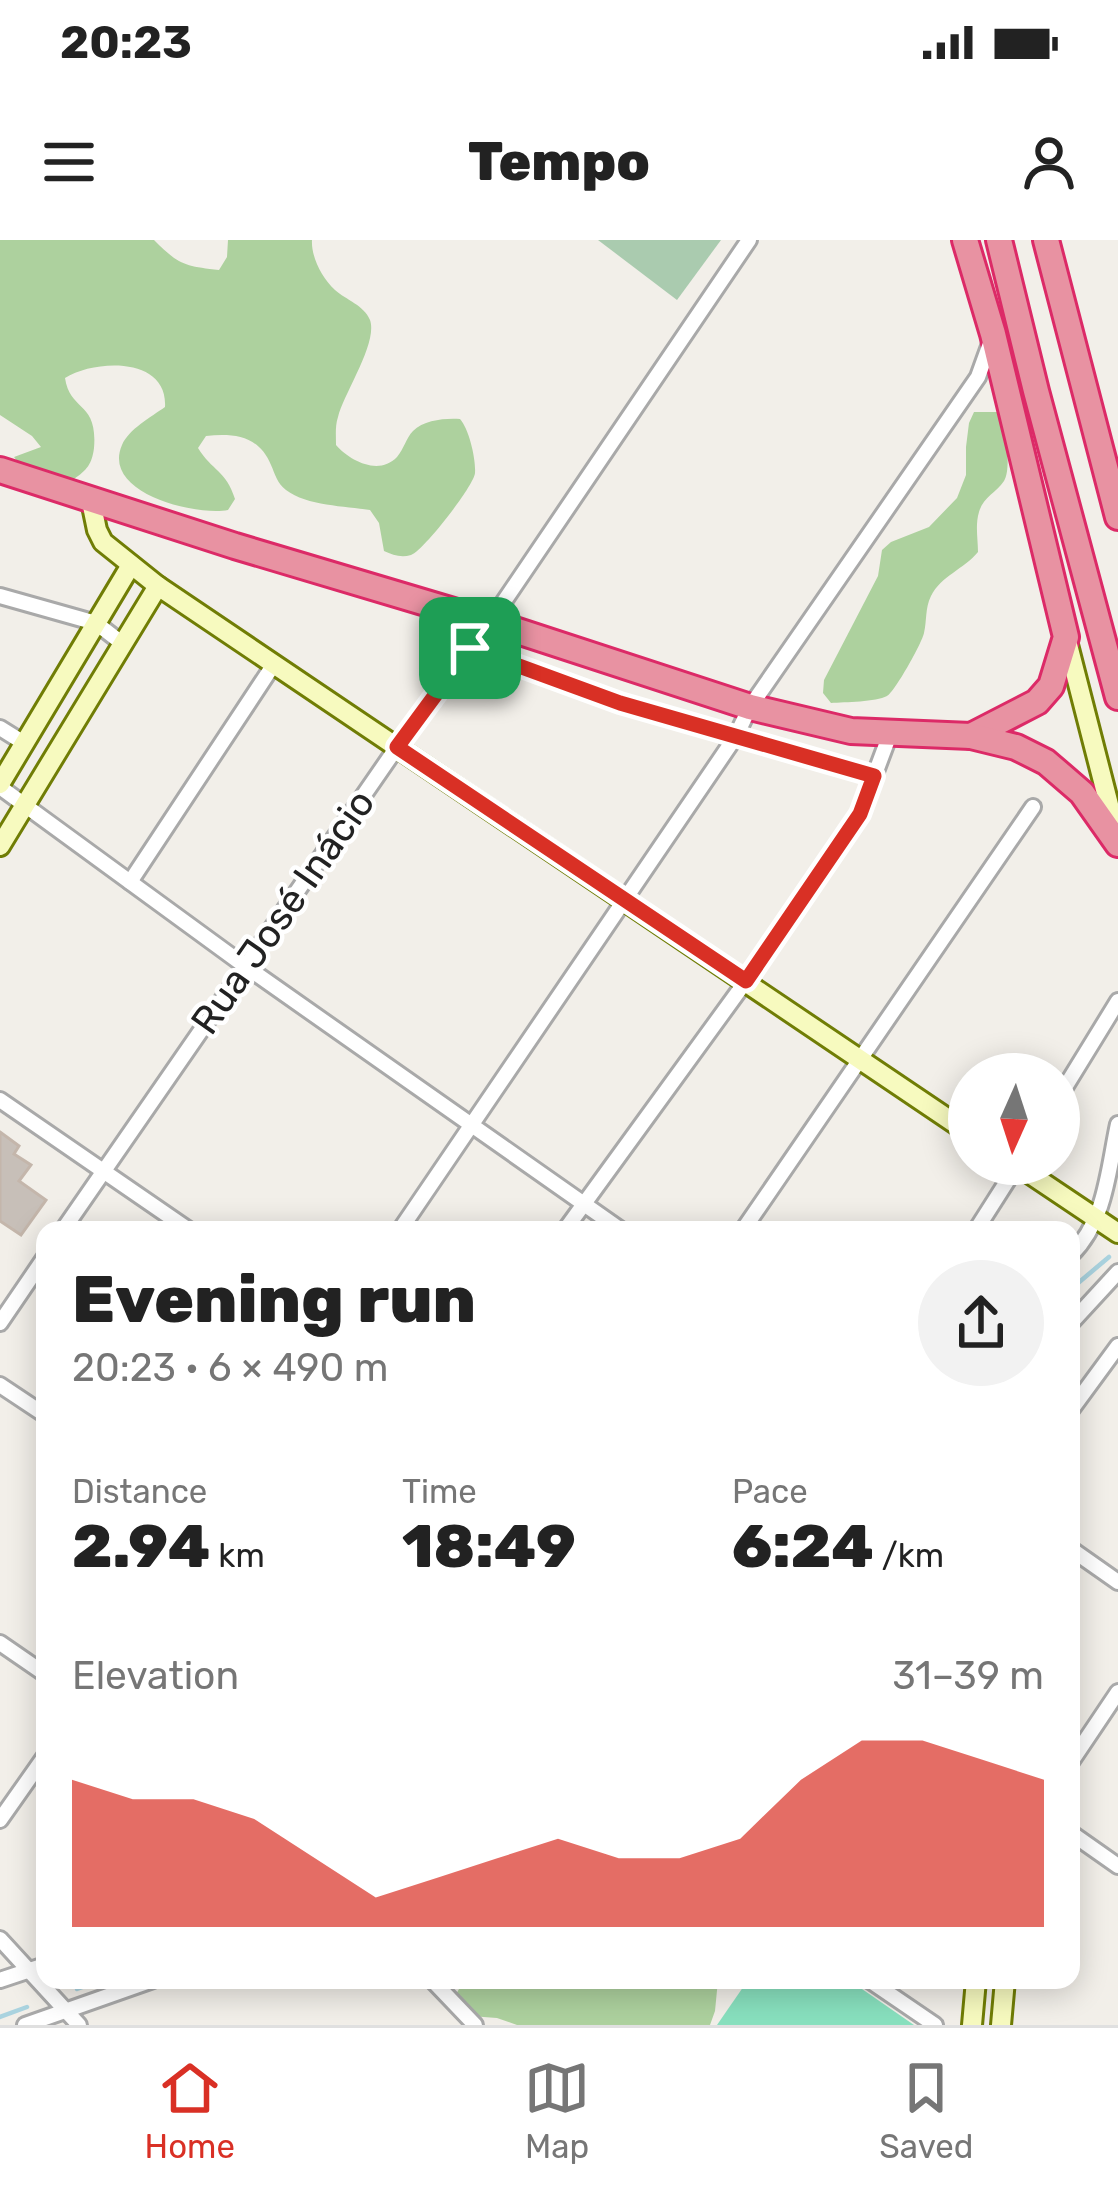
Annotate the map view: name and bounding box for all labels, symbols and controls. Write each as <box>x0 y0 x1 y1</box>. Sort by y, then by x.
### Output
text: 20:23 <box>60 16 192 69</box>
icon: menu <box>36 129 102 195</box>
icon: person <box>1016 129 1082 195</box>
text: Tempo <box>468 130 650 194</box>
pin <box>419 597 521 699</box>
icon: arrive <box>437 615 503 681</box>
street label: Rua José Inácio <box>182 781 384 1043</box>
north arrow <box>948 1053 1080 1185</box>
map controls <box>948 1053 1080 1185</box>
text: Evening run <box>72 1260 476 1339</box>
button: share <box>918 1260 1044 1386</box>
text: 20:23 · 6 × 490 m <box>72 1345 388 1391</box>
text: Distance <box>72 1472 207 1511</box>
text: Time <box>402 1472 477 1511</box>
text: Pace <box>732 1472 808 1511</box>
text: 2.94 <box>72 1511 210 1582</box>
text: 18:49 <box>402 1511 576 1582</box>
text: 6:24 <box>732 1511 874 1582</box>
text: km <box>210 1536 265 1575</box>
text: /km <box>874 1536 944 1575</box>
text: Elevation <box>72 1653 239 1699</box>
text: 31–39 m <box>892 1653 1044 1699</box>
tab: Home <box>145 2055 235 2166</box>
tab: Map <box>524 2055 590 2166</box>
tab: Saved <box>879 2055 973 2166</box>

